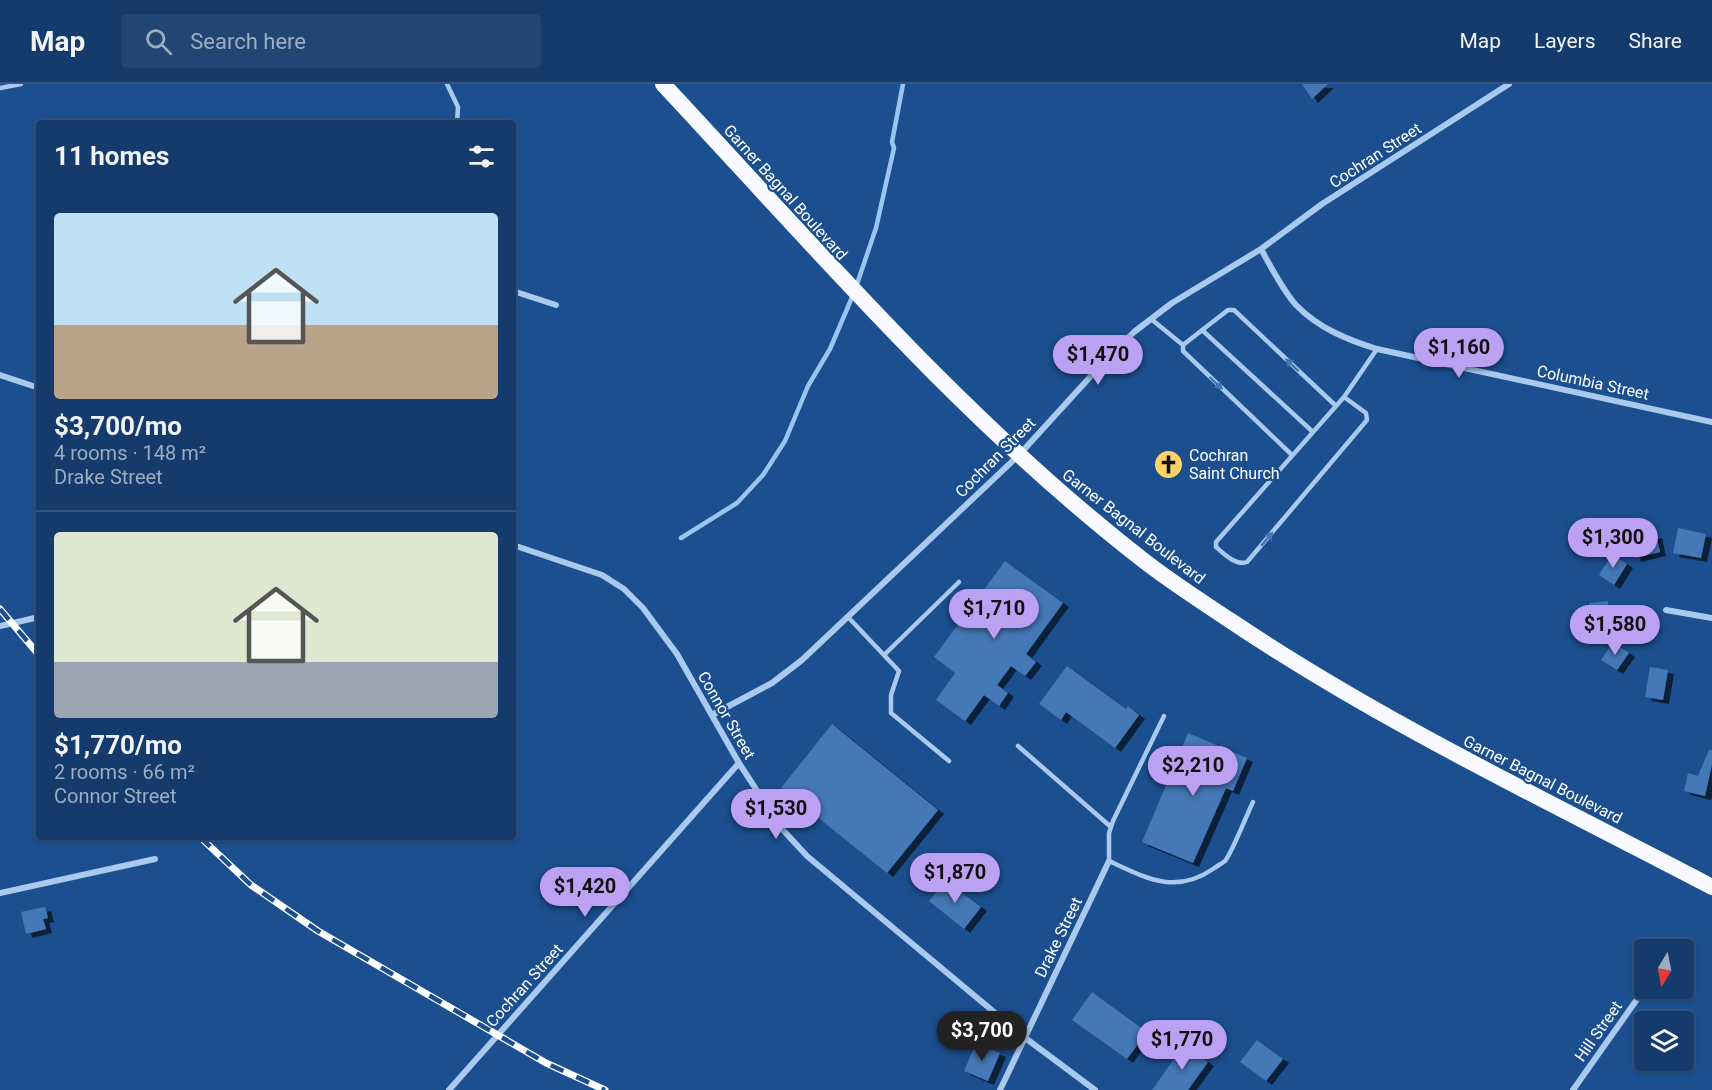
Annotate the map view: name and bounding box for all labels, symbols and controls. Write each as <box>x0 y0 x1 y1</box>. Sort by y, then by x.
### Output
search box <box>121 14 541 68</box>
text: Map <box>30 25 85 58</box>
icon: search <box>142 25 175 58</box>
text: Search here <box>190 29 306 54</box>
text: Map <box>1459 29 1501 53</box>
text: Layers <box>1534 29 1595 53</box>
text: Share <box>1628 29 1682 53</box>
street label: Cochran Street <box>1326 119 1425 192</box>
street label: Garner Bagnal Boulevard <box>720 121 851 264</box>
icon: filters <box>465 140 498 173</box>
text: 11 homes <box>54 141 169 171</box>
icon: home <box>222 252 330 360</box>
pin: $1,160 <box>1410 328 1508 379</box>
pin: $1,470 <box>1049 335 1147 386</box>
text: $1,160 <box>1428 335 1490 359</box>
text: $1,470 <box>1067 342 1129 366</box>
one-way arrow <box>1285 359 1300 372</box>
street label: Columbia Street <box>1535 361 1651 404</box>
one-way arrow <box>1209 375 1223 389</box>
text: $3,700/mo <box>54 411 182 441</box>
street label: Cochran Street <box>951 413 1039 501</box>
text: 4 rooms · 148 m² <box>54 441 206 465</box>
place label: Cochran Saint Church <box>1189 446 1280 483</box>
church icon: Cochran Saint Church <box>1152 448 1184 480</box>
text: Drake Street <box>54 465 163 489</box>
street label: Garner Bagnal Boulevard <box>1059 465 1209 588</box>
pin: $1,300 <box>1564 518 1662 569</box>
text: $1,300 <box>1582 525 1644 549</box>
one-way arrow <box>1260 532 1273 547</box>
icon: home <box>222 571 330 679</box>
pin: $1,710 <box>945 589 1043 640</box>
text: $1,710 <box>963 596 1025 620</box>
pin: $1,580 <box>1566 605 1664 656</box>
text: $1,580 <box>1584 612 1646 636</box>
street label: Connor Street <box>694 668 759 762</box>
text: $1,770/mo <box>54 730 182 760</box>
street label: Garner Bagnal Boulevard <box>1460 731 1625 828</box>
pin: $2,210 <box>1144 746 1242 797</box>
text: $2,210 <box>1162 753 1224 777</box>
text: 2 rooms · 66 m² <box>54 760 195 784</box>
text: Connor Street <box>54 784 176 808</box>
pin: $1,530 <box>727 789 825 840</box>
text: $1,530 <box>745 796 807 820</box>
pin: $1,870 <box>906 853 1004 904</box>
text: $1,870 <box>924 860 986 884</box>
pin: $1,420 <box>536 867 634 918</box>
text: $1,420 <box>554 874 616 898</box>
street label: Drake Street <box>1031 894 1086 980</box>
north arrow <box>1634 939 1694 999</box>
map controls <box>1634 939 1694 1071</box>
street label: Cochran Street <box>482 940 567 1031</box>
street label: Hill Street <box>1571 997 1626 1065</box>
pin: $3,700 <box>933 1011 1031 1062</box>
button: layers <box>1634 1011 1694 1071</box>
text: $3,700 <box>951 1018 1013 1042</box>
pin: $1,770 <box>1133 1020 1231 1071</box>
text: $1,770 <box>1151 1027 1213 1051</box>

